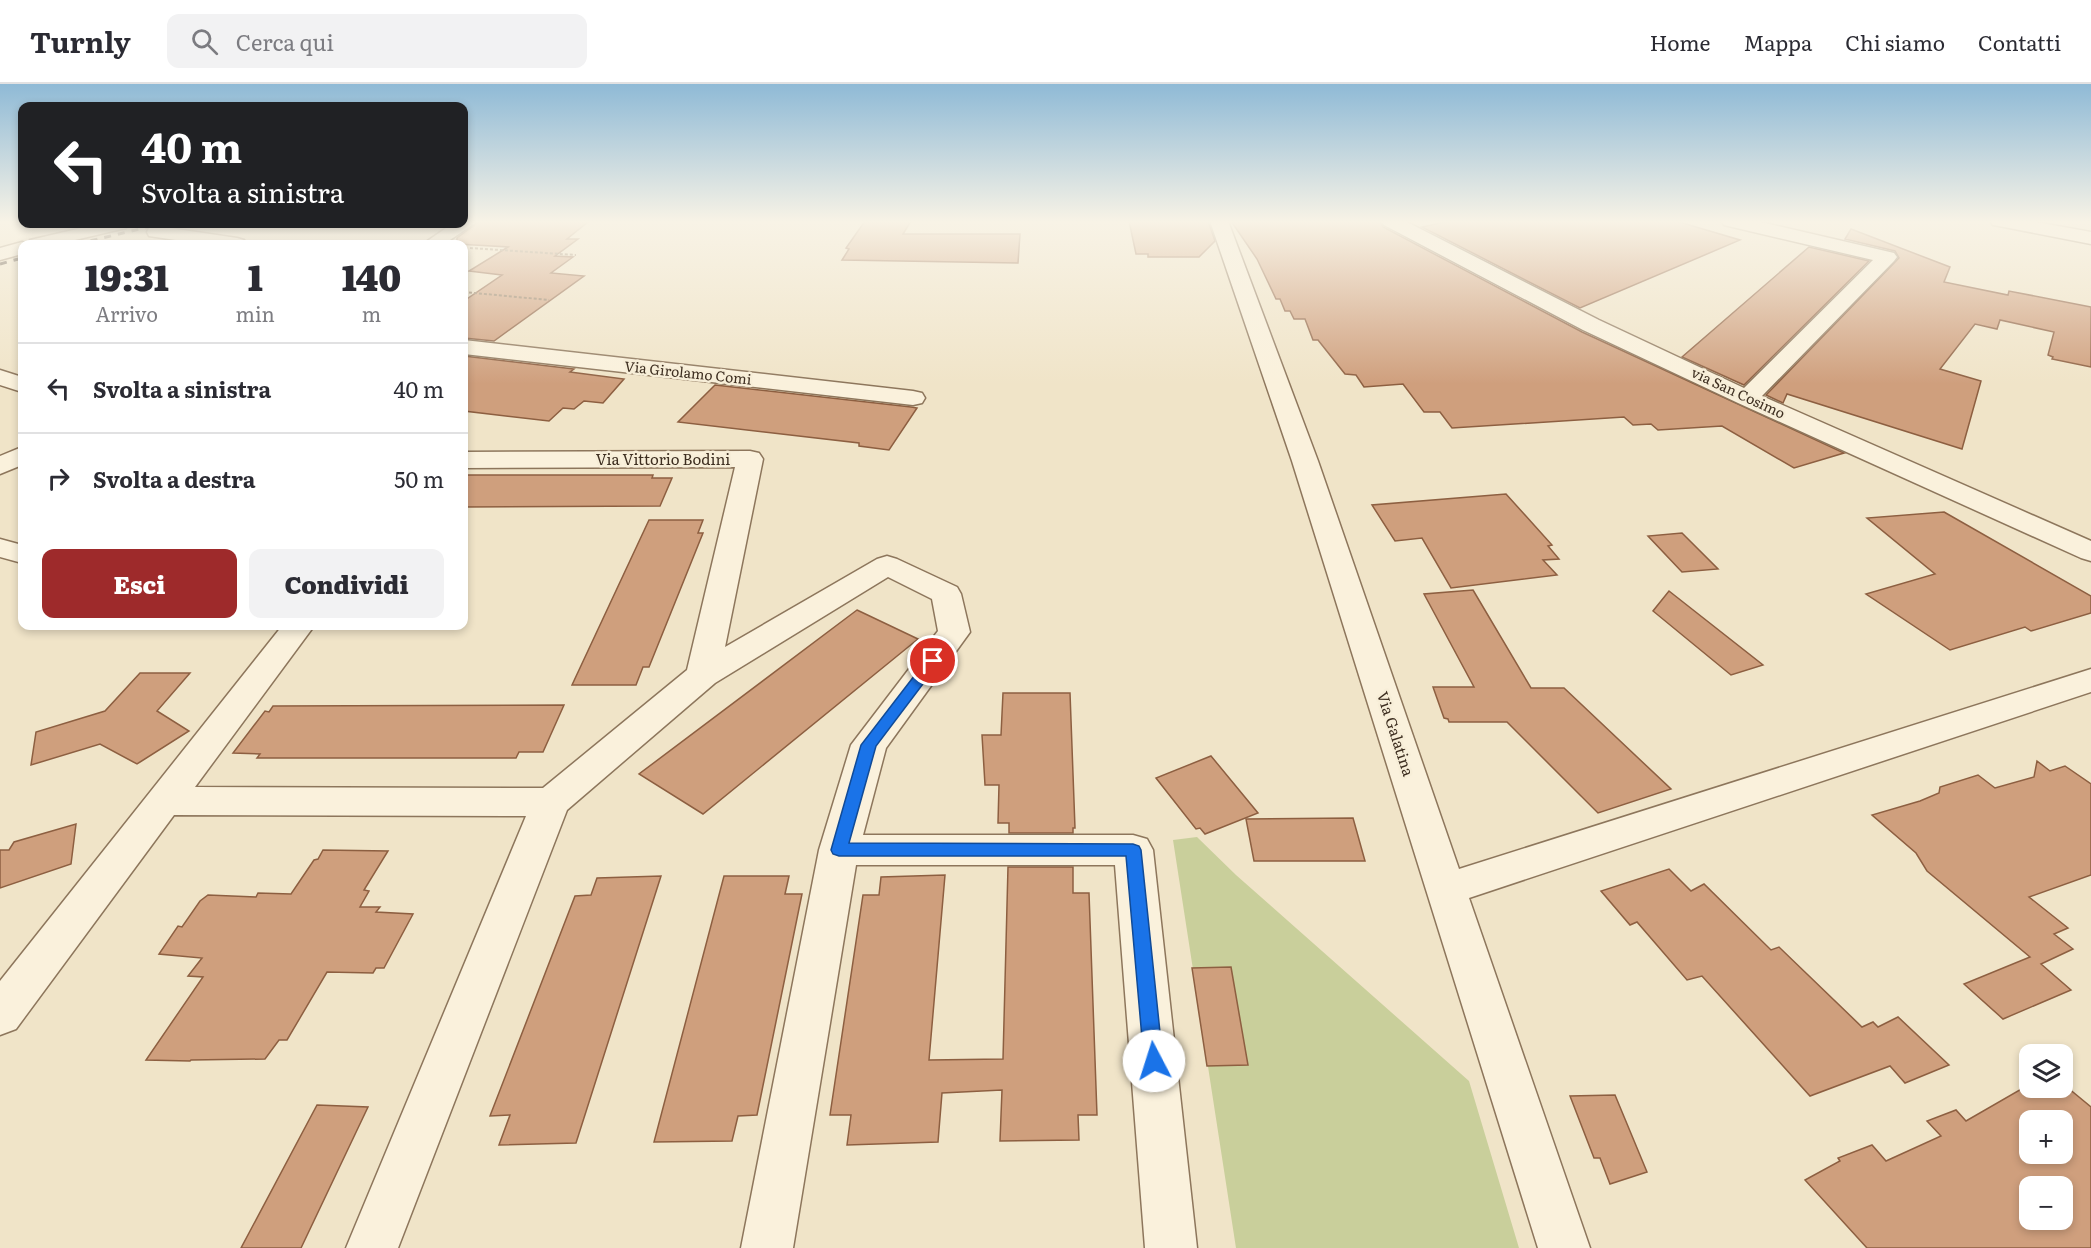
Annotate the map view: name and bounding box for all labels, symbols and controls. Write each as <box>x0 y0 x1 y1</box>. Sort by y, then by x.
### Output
search box <box>167 14 587 68</box>
text: Turnly <box>30 20 131 62</box>
icon: search <box>188 25 221 58</box>
text: Cerca qui <box>236 25 334 58</box>
text: Home <box>1650 26 1711 57</box>
text: Mappa <box>1744 26 1812 57</box>
text: Chi siamo <box>1845 26 1945 57</box>
text: Contatti <box>1978 26 2061 57</box>
text: 40 m <box>141 114 242 176</box>
icon: left <box>42 126 120 204</box>
text: Svolta a sinistra <box>141 171 344 211</box>
text: 19:31 <box>85 249 169 302</box>
text: 1 <box>248 249 263 302</box>
text: 140 <box>342 249 401 302</box>
text: Arrivo <box>96 298 158 328</box>
text: min <box>236 298 275 328</box>
text: m <box>362 298 381 328</box>
street label: Via Girolamo Comi <box>624 355 753 389</box>
street label: via San Cosimo <box>1688 362 1789 423</box>
icon: left <box>42 372 75 405</box>
text: Svolta a sinistra <box>93 372 271 405</box>
text: 40 m <box>393 372 444 405</box>
street label: Via Vittorio Bodini <box>596 447 730 470</box>
icon: right <box>42 462 75 495</box>
text: Svolta a destra <box>93 462 255 495</box>
text: 50 m <box>394 462 444 495</box>
button: Esci <box>42 549 237 618</box>
button: Condividi <box>249 549 444 618</box>
pin <box>907 635 958 686</box>
icon: arrive <box>916 644 949 677</box>
street label: Via Galatina <box>1372 688 1421 780</box>
position arrow <box>1122 1029 1186 1093</box>
map controls <box>2019 1044 2073 1230</box>
button: layers <box>2019 1044 2073 1098</box>
button: + <box>2019 1110 2073 1164</box>
button: − <box>2019 1176 2073 1230</box>

